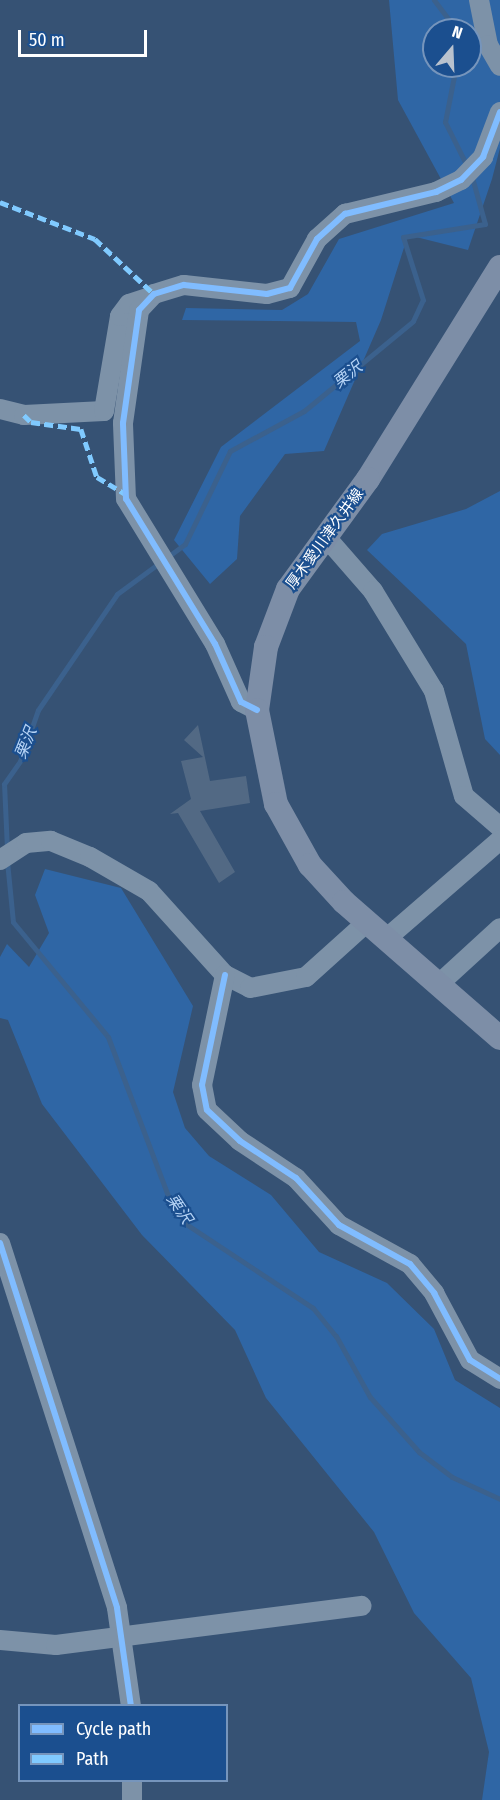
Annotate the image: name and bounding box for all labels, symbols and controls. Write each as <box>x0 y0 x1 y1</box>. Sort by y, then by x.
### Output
scale bar <box>21 18 150 56</box>
north arrow <box>422 18 482 78</box>
text: N <box>450 22 465 43</box>
text: 50 m <box>29 29 65 51</box>
water label: 栗沢 <box>330 357 366 393</box>
street label: 厚木愛川津久井線 <box>282 485 368 593</box>
water label: 栗沢 <box>11 725 41 761</box>
water label: 栗沢 <box>162 1190 196 1228</box>
legend <box>18 1704 228 1782</box>
text: Cycle path <box>76 1718 151 1740</box>
text: Path <box>76 1748 109 1770</box>

